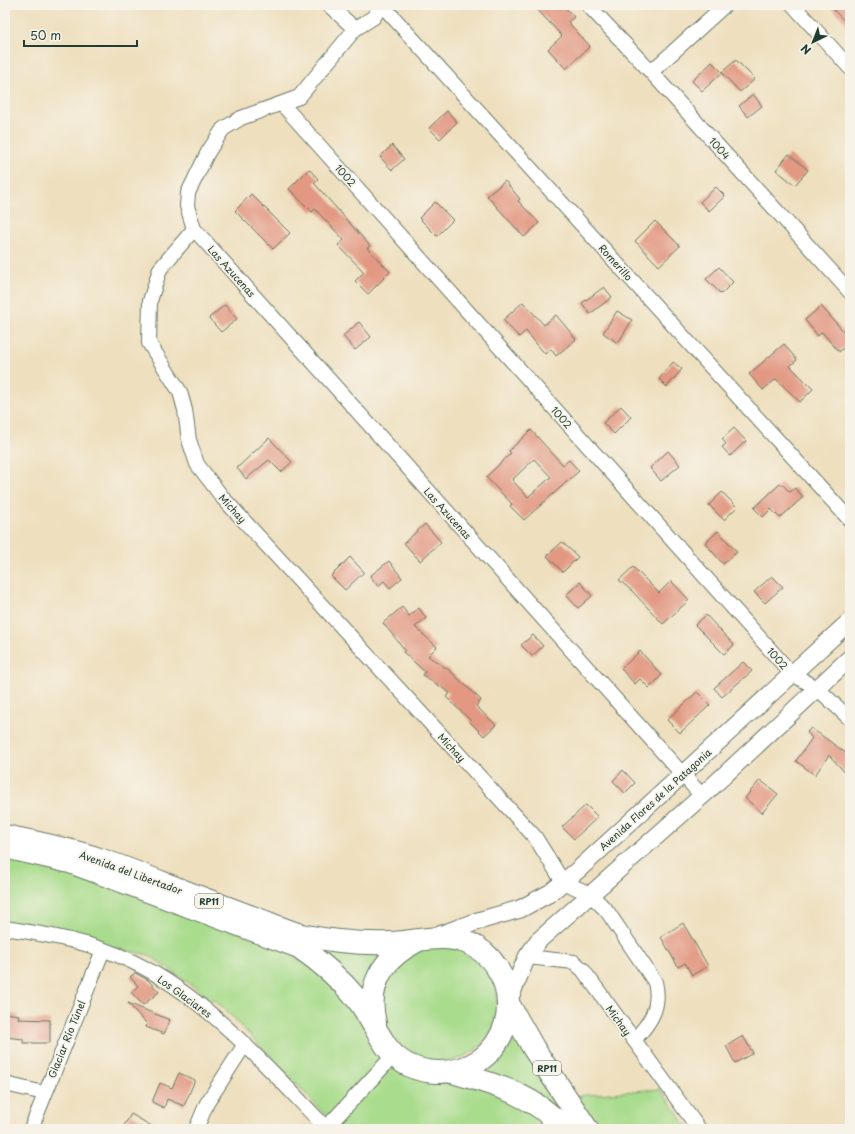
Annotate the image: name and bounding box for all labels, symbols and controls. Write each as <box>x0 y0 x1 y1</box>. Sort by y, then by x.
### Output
scale bar <box>24 22 137 48</box>
north arrow <box>793 22 833 62</box>
text: 50 m <box>30 26 61 44</box>
text: N <box>797 40 815 59</box>
street label: 1004 <box>706 134 734 163</box>
street label: 1002 <box>332 161 360 189</box>
street label: Romerillo <box>596 240 637 284</box>
street label: Las Azucenas <box>205 242 260 301</box>
street label: 1002 <box>548 403 576 431</box>
street label: Las Azucenas <box>421 484 476 543</box>
street label: Michay <box>215 490 250 527</box>
street label: 1002 <box>764 644 792 672</box>
street label: Michay <box>434 729 469 765</box>
street label: Avenida Flores de la Patagonia <box>596 744 715 854</box>
street label: Avenida del Libertador <box>77 846 185 898</box>
road number: RP11 <box>195 894 223 908</box>
street label: Los Glaciares <box>155 971 216 1021</box>
street label: Glaciar Río Túnel <box>44 998 88 1080</box>
street label: Michay <box>602 1002 635 1039</box>
road number: RP11 <box>533 1061 561 1075</box>

